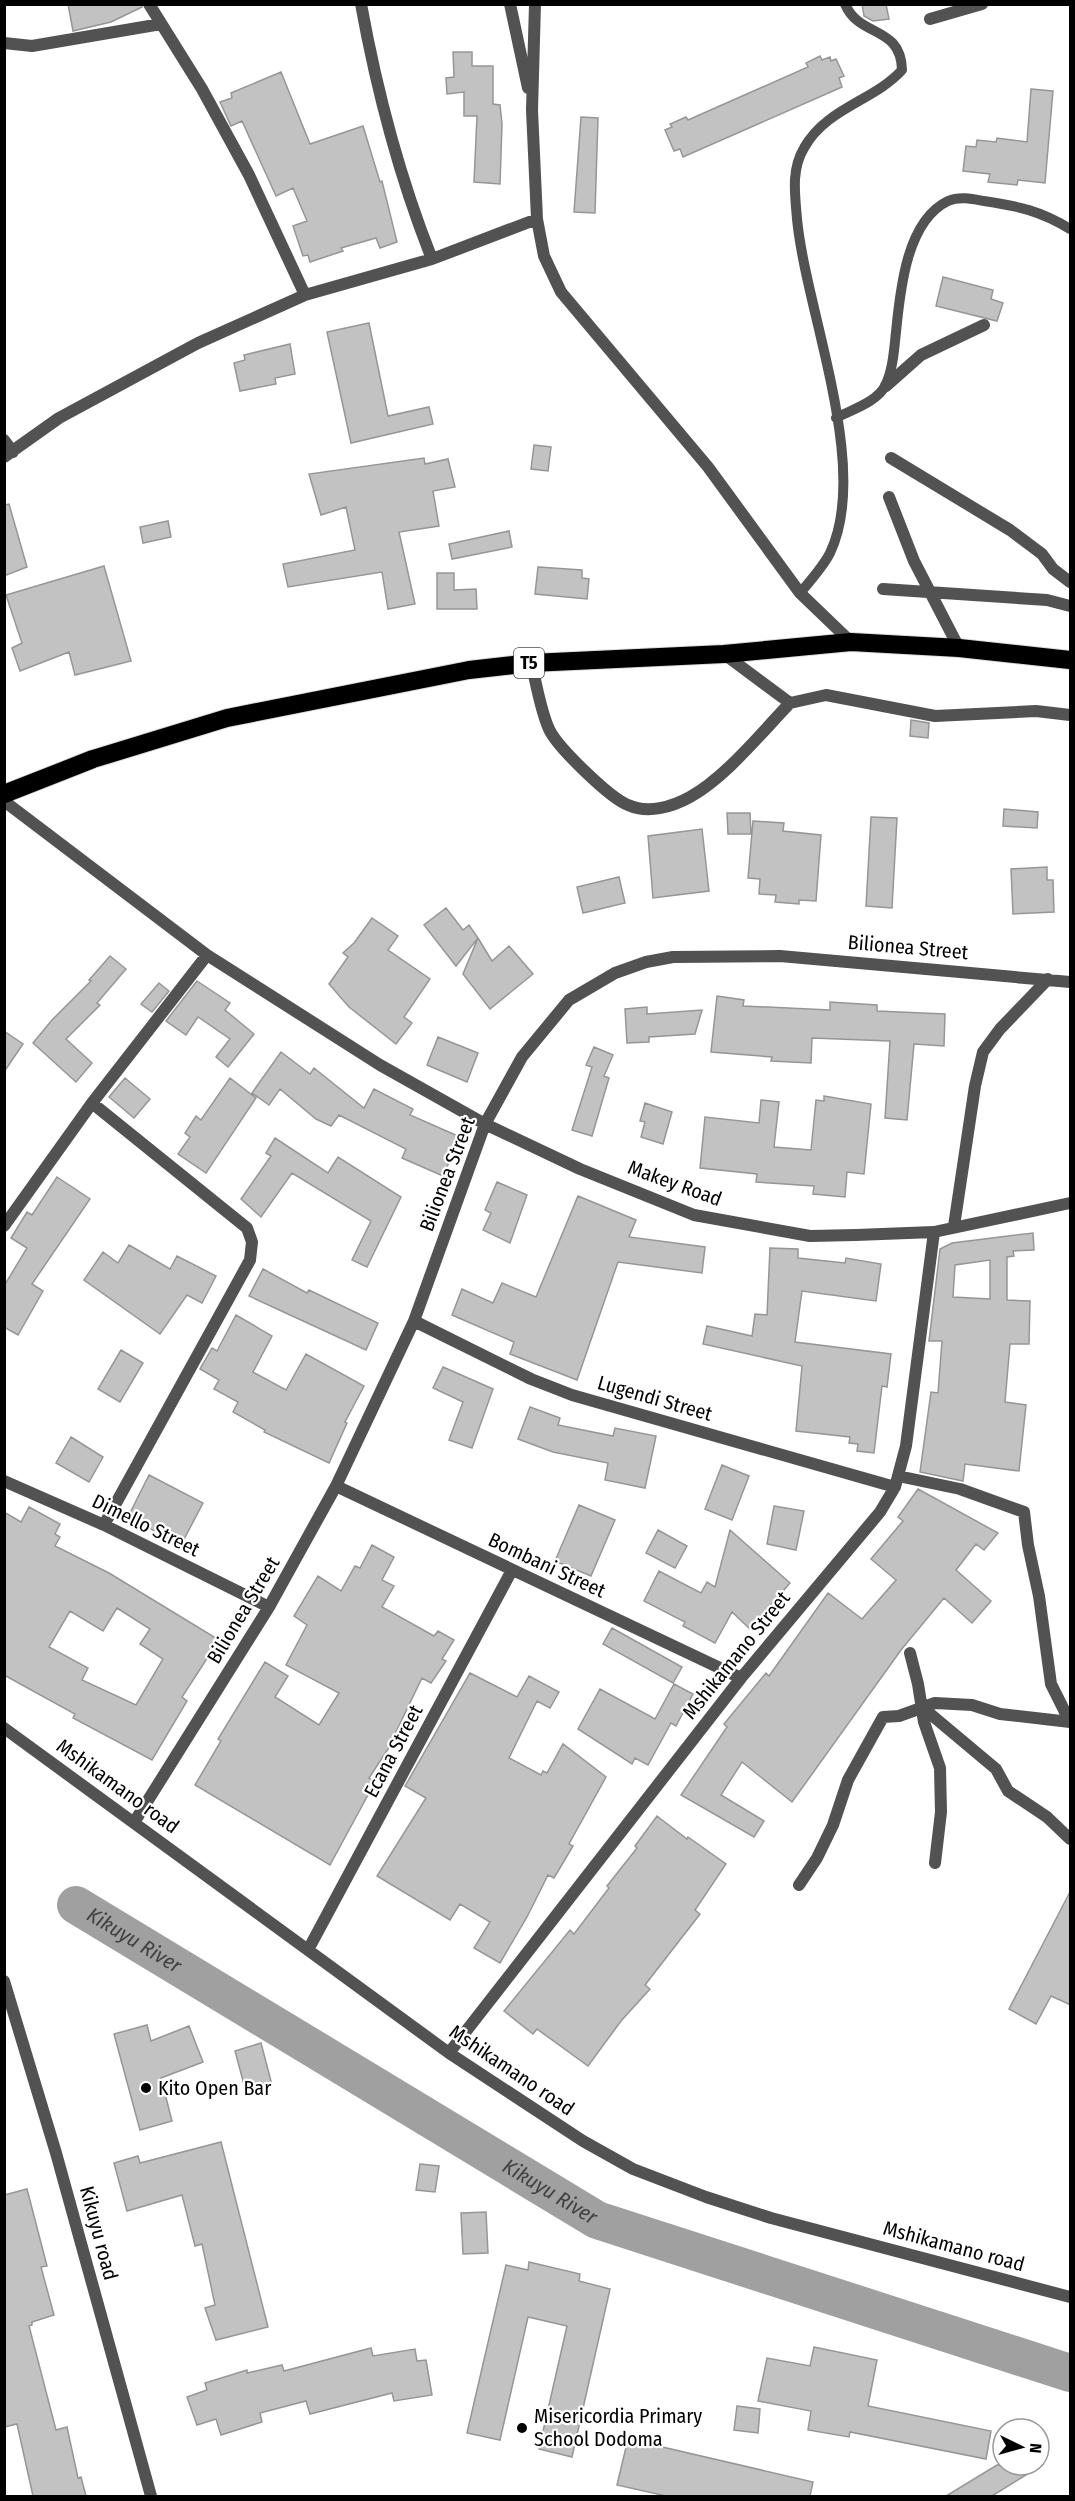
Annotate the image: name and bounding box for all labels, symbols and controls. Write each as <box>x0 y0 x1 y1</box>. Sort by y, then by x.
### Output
road number: T5 <box>514 648 544 678</box>
street label: Bilionea Street <box>847 930 970 964</box>
street label: Bilionea Street <box>414 1113 480 1235</box>
street label: Makey Road <box>625 1155 725 1211</box>
street label: Lugendi Street <box>595 1370 716 1426</box>
street label: Dimello Street <box>88 1489 204 1562</box>
street label: Bombani Street <box>485 1527 610 1603</box>
street label: Bilionea Street <box>202 1552 285 1668</box>
street label: Mshikamano Street <box>677 1586 795 1724</box>
street label: Ecana Street <box>359 1700 428 1801</box>
street label: Mshikamano road <box>52 1734 184 1838</box>
water label: Kikuyu River <box>82 1902 187 1979</box>
street label: Mshikamano road <box>445 2019 579 2121</box>
place label: Kito Open Bar <box>158 2076 271 2100</box>
marker: Kito Open Bar <box>139 2081 153 2095</box>
water label: Kikuyu River <box>498 2153 603 2231</box>
street label: Kikuyu road <box>75 2183 123 2283</box>
street label: Mshikamano road <box>881 2216 1027 2276</box>
place label: Misericordia Primary School Dodoma <box>534 2404 702 2451</box>
north arrow <box>991 2417 1051 2477</box>
marker: Misericordia Primary School Dodoma <box>515 2421 529 2435</box>
text: N <box>1026 2443 1045 2454</box>

